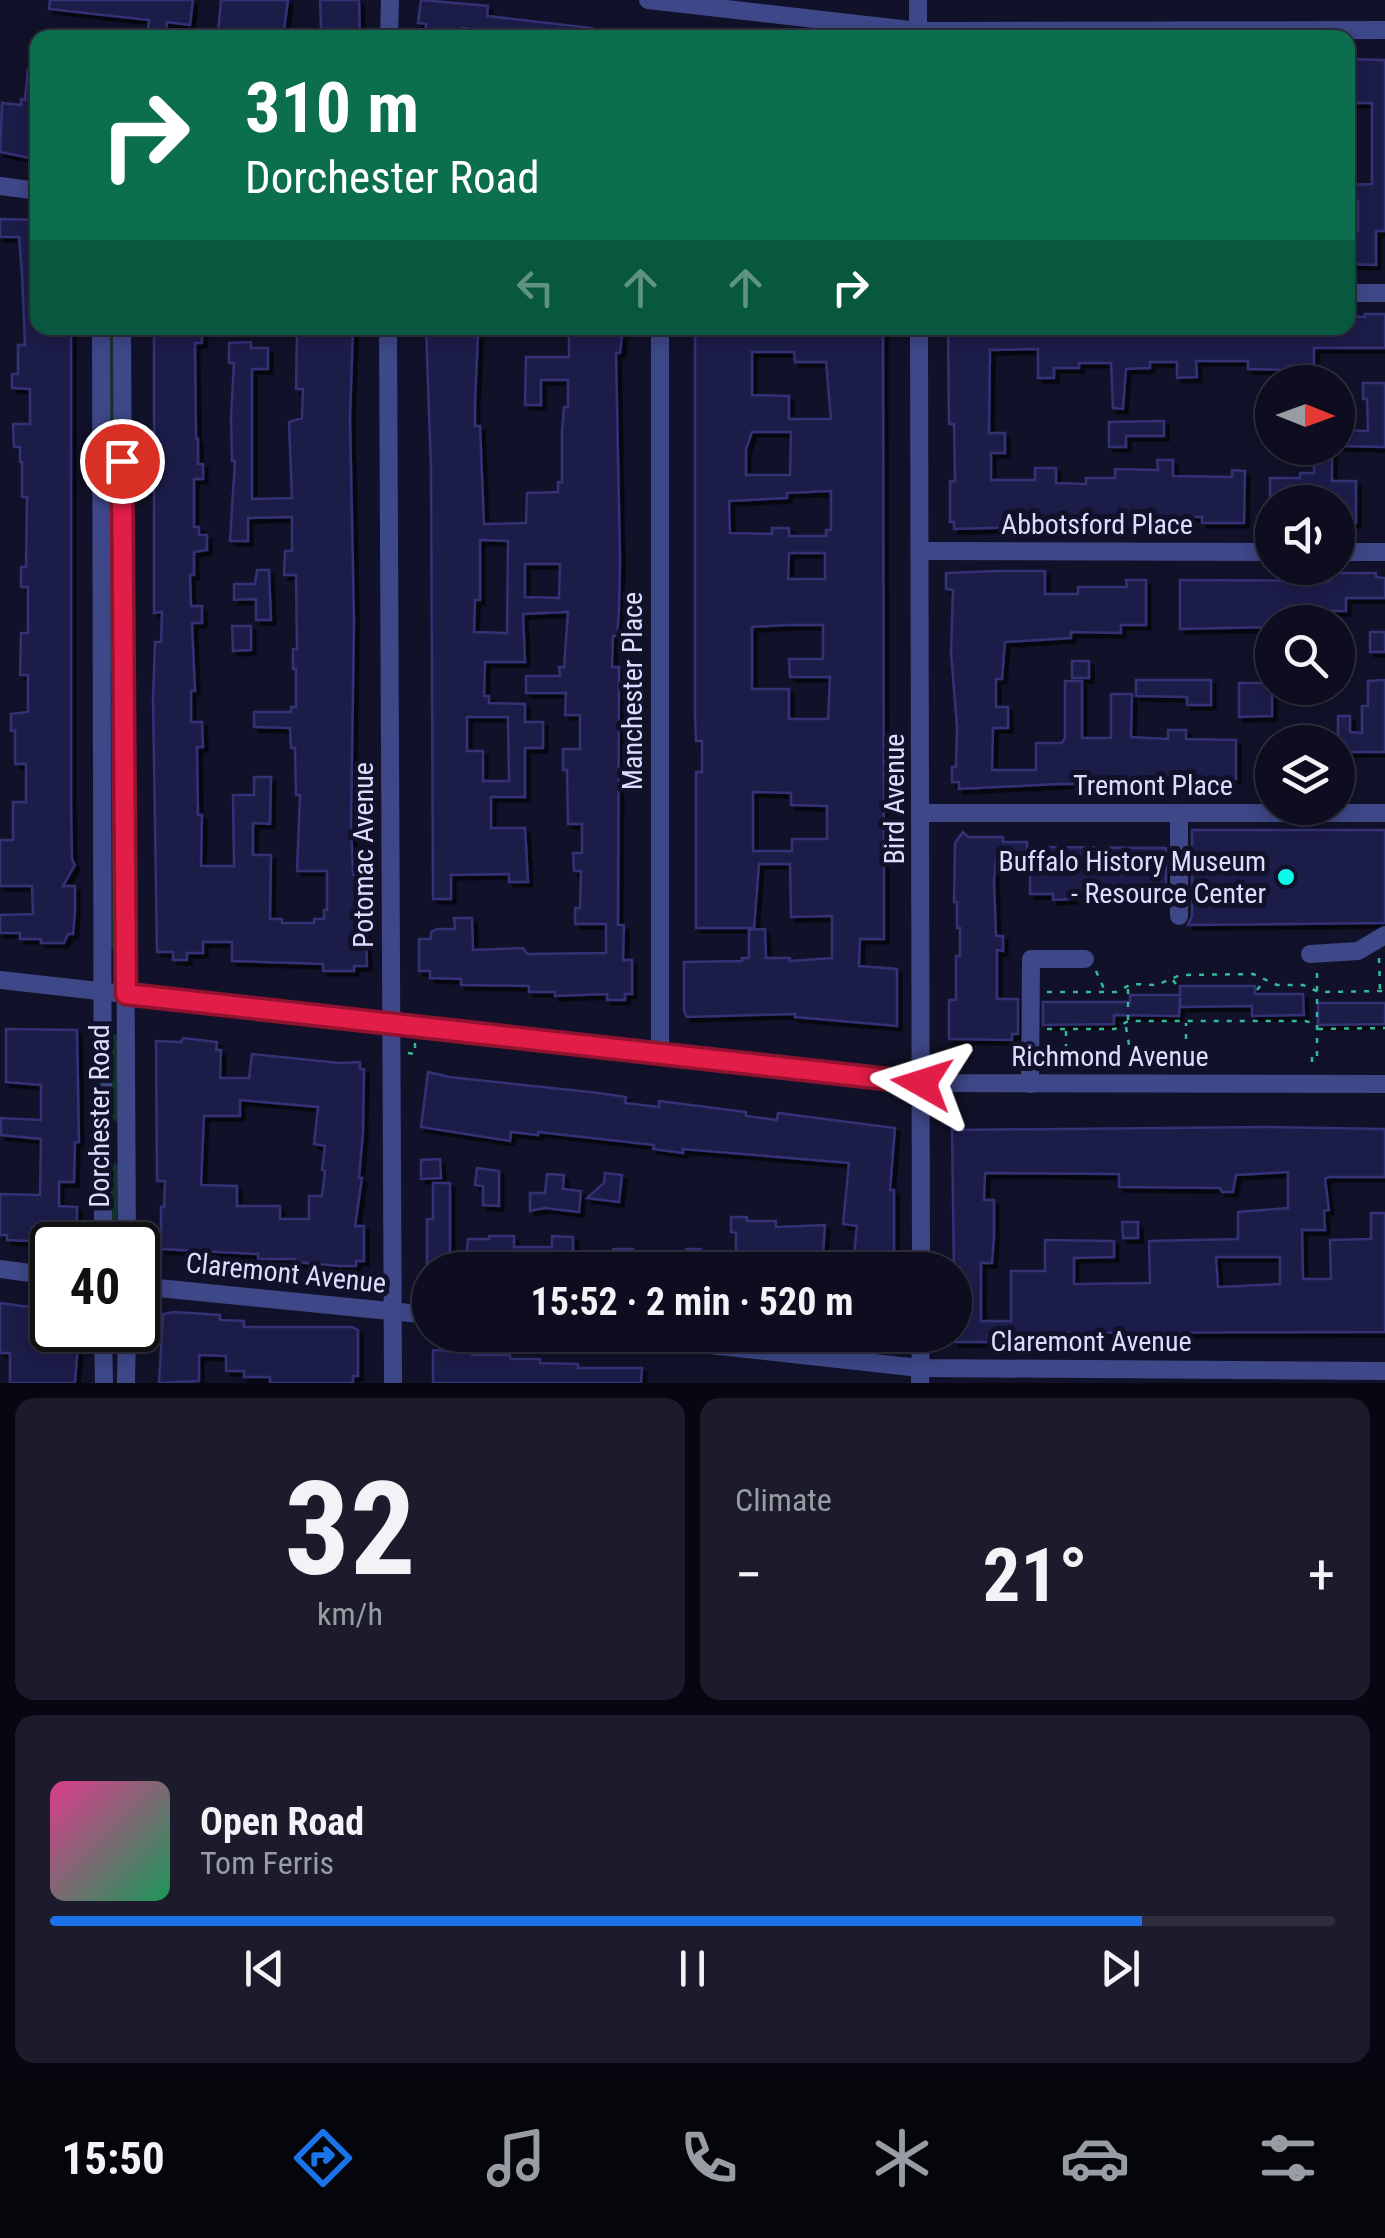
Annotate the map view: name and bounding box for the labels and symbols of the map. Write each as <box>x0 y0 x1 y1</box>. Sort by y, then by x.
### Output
north arrow <box>1255 365 1355 465</box>
pin <box>80 419 165 504</box>
street label: Abbotsford Place <box>1001 508 1193 541</box>
street label: Manchester Place <box>616 592 649 790</box>
street label: Bird Avenue <box>878 734 911 864</box>
street label: Potomac Avenue <box>347 762 380 948</box>
street label: Tremont Place <box>1073 769 1233 802</box>
place label: Buffalo History Museum - Resource Center <box>998 845 1266 910</box>
marker: Buffalo History Museum - Resource Center <box>1275 866 1297 888</box>
street label: Dorchester Road <box>83 1024 116 1208</box>
position arrow <box>870 1031 974 1135</box>
street label: Richmond Avenue <box>1011 1040 1209 1073</box>
speed limit sign: 40 <box>30 1222 160 1352</box>
street label: Claremont Avenue <box>184 1246 388 1300</box>
street label: Claremont Avenue <box>990 1325 1192 1358</box>

